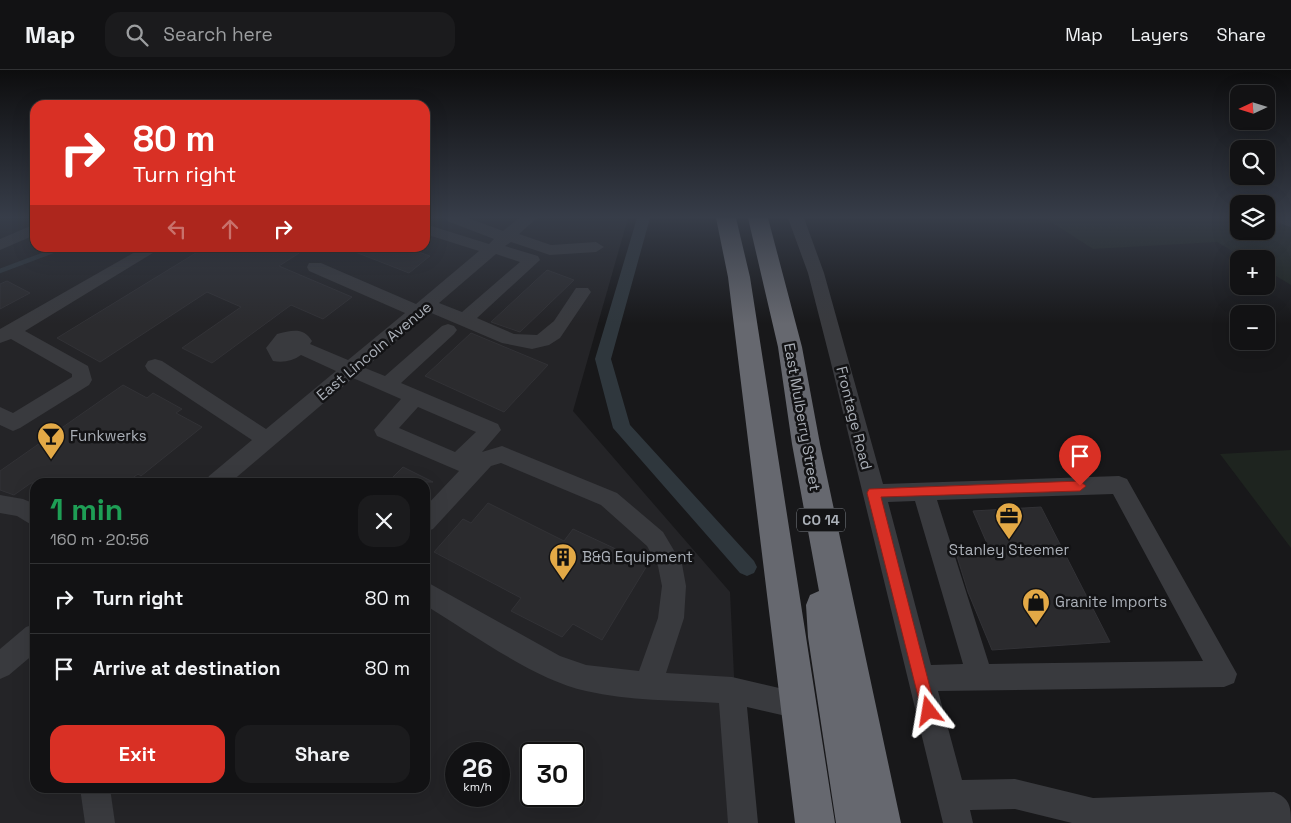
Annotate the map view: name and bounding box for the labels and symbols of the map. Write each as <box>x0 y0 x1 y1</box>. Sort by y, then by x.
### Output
north arrow <box>1230 85 1275 130</box>
street label: East Lincoln Avenue <box>312 297 435 404</box>
street label: East Mulberry Street <box>780 341 825 493</box>
street label: Frontage Road <box>832 364 877 472</box>
bar icon: Funkwerks <box>36 421 66 460</box>
place label: Funkwerks <box>70 426 147 445</box>
pin <box>1059 435 1101 486</box>
office icon: Stanley Steemer <box>994 501 1024 540</box>
road number: CO 14 <box>797 508 845 532</box>
place label: Stanley Steemer <box>949 540 1070 559</box>
building icon: B&G Equipment <box>548 542 578 581</box>
place label: B&G Equipment <box>582 547 693 566</box>
shop icon: Granite Imports <box>1021 587 1051 626</box>
place label: Granite Imports <box>1055 592 1167 611</box>
position arrow <box>902 684 954 736</box>
speed limit sign: 30 <box>520 742 585 807</box>

